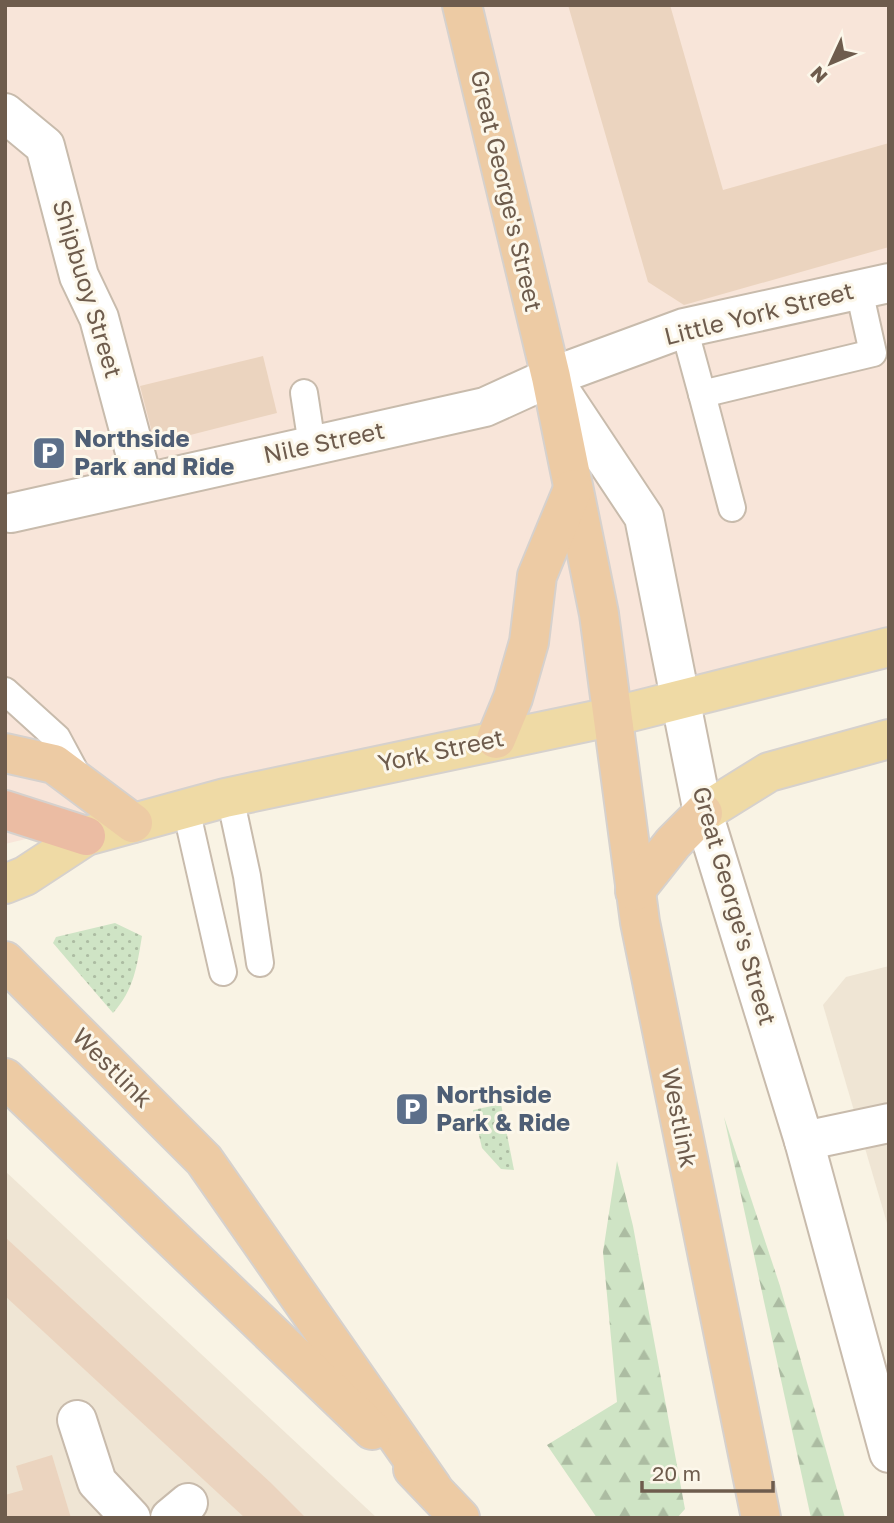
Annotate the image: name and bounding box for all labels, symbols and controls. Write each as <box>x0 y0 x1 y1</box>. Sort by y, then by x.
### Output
north arrow <box>796 28 866 98</box>
text: N <box>805 62 832 88</box>
street label: Great George's Street <box>466 67 549 314</box>
street label: Shipbuoy Street <box>48 196 129 381</box>
street label: Little York Street <box>661 275 856 350</box>
street label: Nile Street <box>260 415 387 469</box>
place label: Northside Park and Ride <box>74 423 234 480</box>
parking icon: Northside Park and Ride <box>30 434 68 472</box>
street label: York Street <box>375 722 506 777</box>
street label: Great George's Street <box>687 783 783 1028</box>
street label: Westlink <box>67 1021 159 1113</box>
street label: Westlink <box>657 1065 704 1170</box>
place label: Northside Park & Ride <box>436 1079 570 1136</box>
parking icon: Northside Park & Ride <box>393 1090 431 1128</box>
scale bar <box>642 1450 773 1494</box>
text: 20 m <box>652 1460 701 1486</box>

